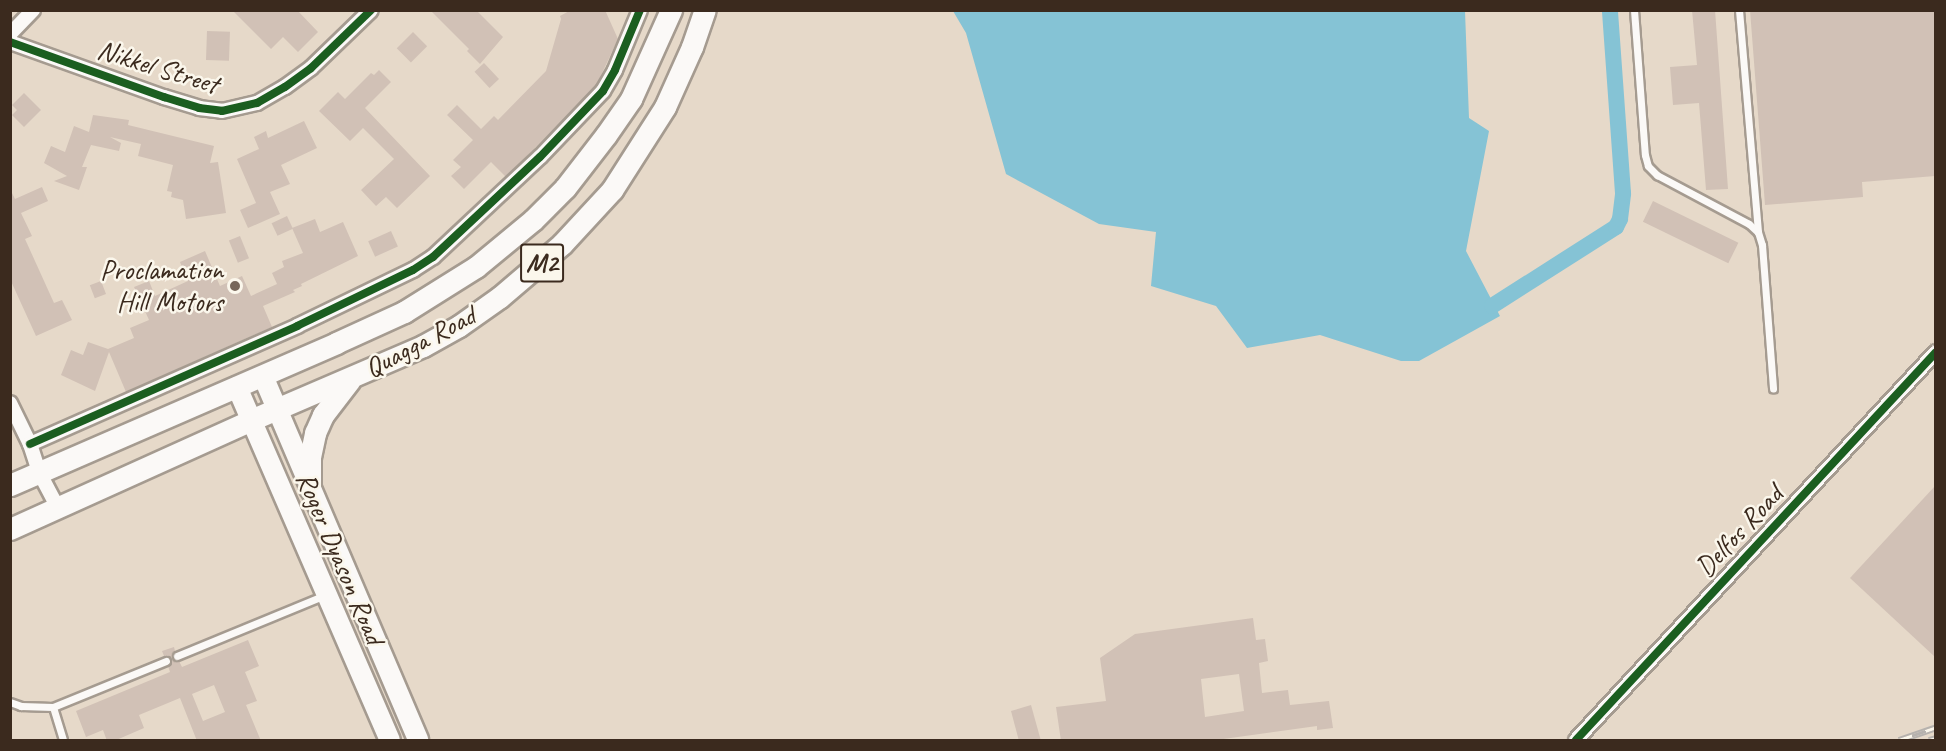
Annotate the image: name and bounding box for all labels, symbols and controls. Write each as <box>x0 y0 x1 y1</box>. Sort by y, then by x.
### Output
street label: Nikkel Street <box>94 33 222 101</box>
road number: M2 <box>520 239 564 287</box>
place label: Proclamation Hill Motors <box>100 253 223 319</box>
marker: Proclamation Hill Motors <box>228 279 242 293</box>
street label: Quagga Road <box>359 299 481 385</box>
street label: Roger Dyason Road <box>289 467 391 649</box>
street label: Delfos Road <box>1689 479 1789 583</box>

